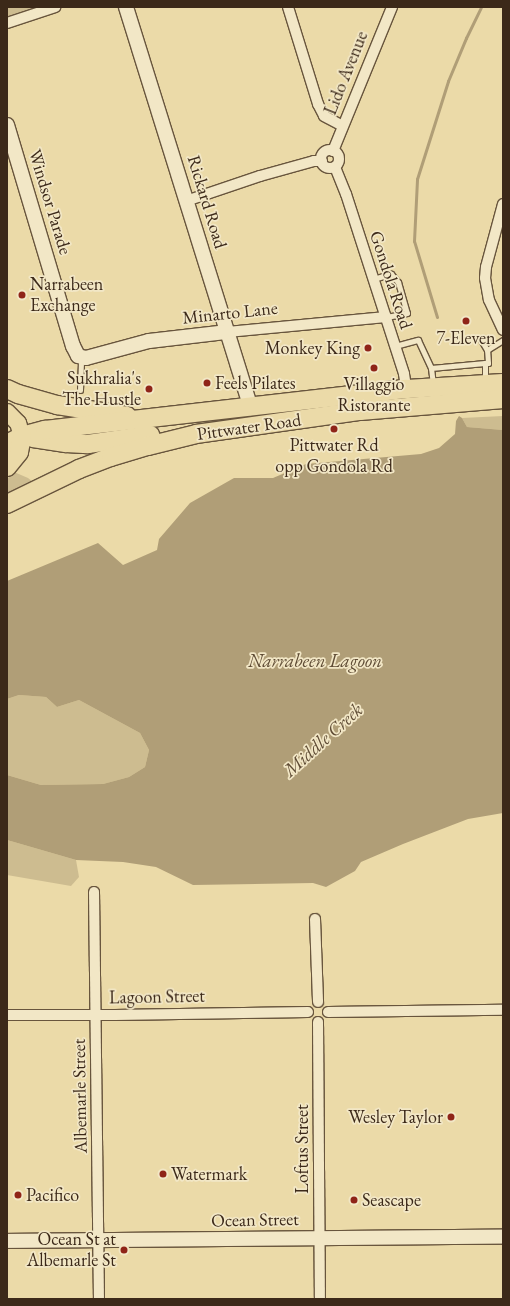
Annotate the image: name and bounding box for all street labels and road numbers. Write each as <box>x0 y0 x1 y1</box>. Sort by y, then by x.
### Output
street label: Lido Avenue <box>319 28 373 118</box>
street label: Windsor Parade <box>24 147 76 257</box>
street label: Rickard Road <box>183 153 231 251</box>
street label: Gondola Road <box>365 228 417 332</box>
street label: Minarto Lane <box>181 297 279 329</box>
street label: Pittwater Road <box>196 409 302 445</box>
street label: Lagoon Street <box>109 985 205 1009</box>
street label: Albemarle Street <box>68 1038 92 1154</box>
street label: Loftus Street <box>291 1104 313 1194</box>
street label: Ocean Street <box>211 1208 299 1232</box>

